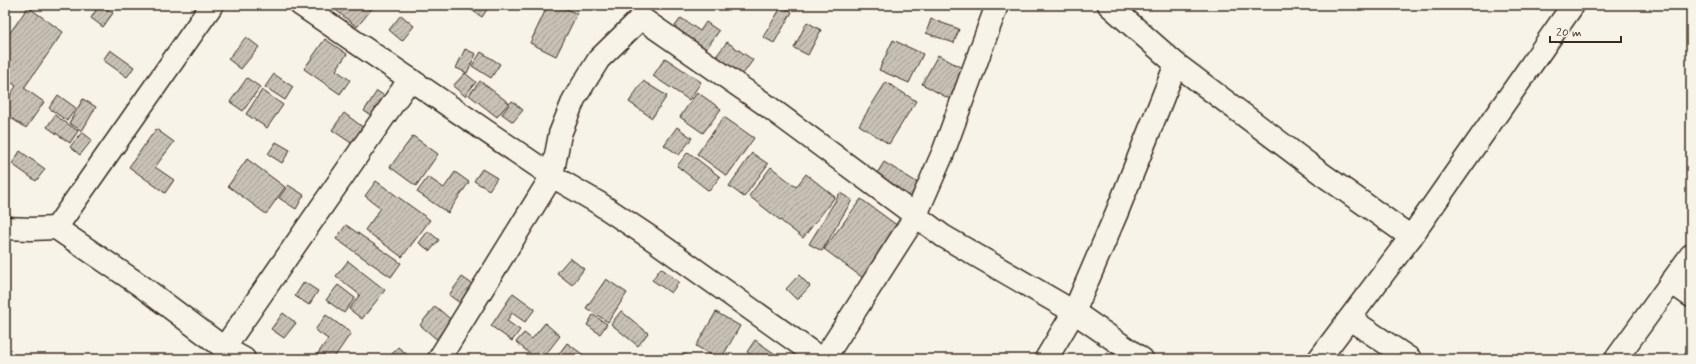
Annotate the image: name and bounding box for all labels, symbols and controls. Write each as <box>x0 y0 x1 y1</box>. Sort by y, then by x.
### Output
scale bar <box>1550 18 1621 44</box>
text: 20 m <box>1556 25 1582 41</box>

